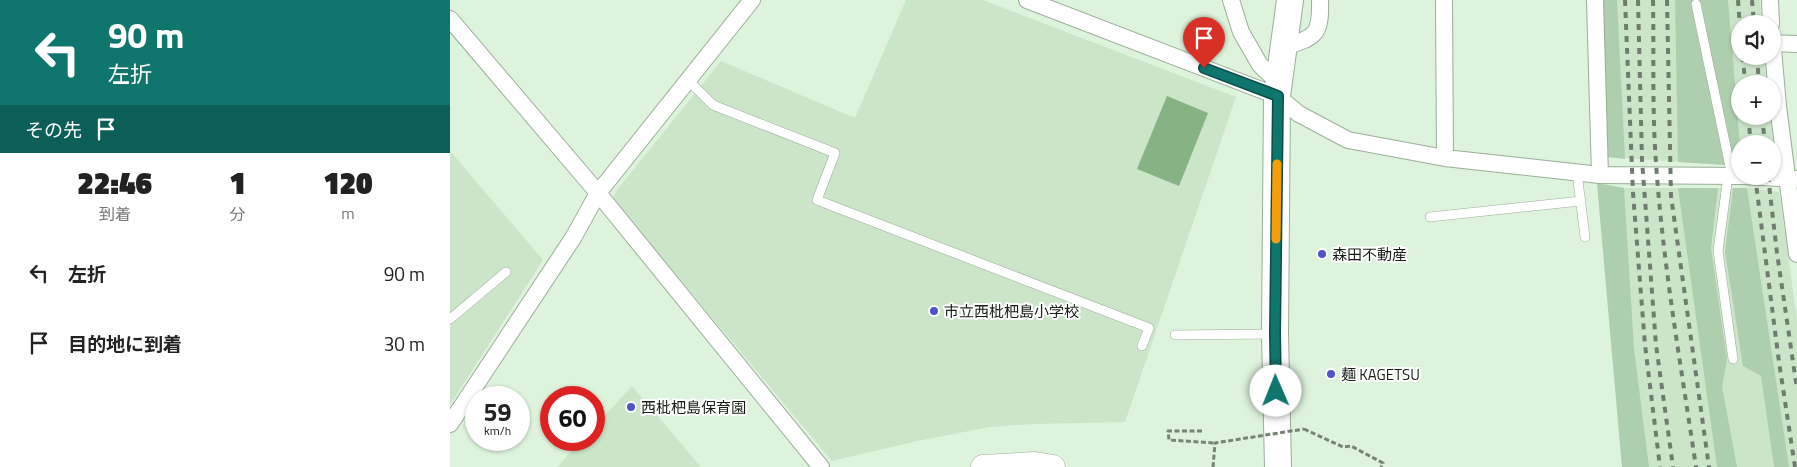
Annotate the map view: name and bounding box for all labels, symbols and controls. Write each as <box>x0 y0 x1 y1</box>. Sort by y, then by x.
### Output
text: 90 m <box>108 8 184 62</box>
map controls <box>1731 15 1781 185</box>
button: sound <box>1731 15 1781 65</box>
pin <box>1183 17 1225 68</box>
icon: left <box>25 20 90 85</box>
icon: arrive <box>1190 24 1218 52</box>
text: 左折 <box>108 57 152 91</box>
button: + <box>1731 75 1781 125</box>
text: その先 <box>25 115 82 144</box>
icon: arrive <box>92 115 120 143</box>
button: − <box>1731 135 1781 185</box>
text: 22:46 <box>77 160 152 206</box>
text: 1 <box>229 160 246 206</box>
text: 120 <box>323 160 373 206</box>
text: m <box>341 201 355 225</box>
text: 到着 <box>99 202 131 226</box>
text: 分 <box>230 202 246 226</box>
place label: 森田不動産 <box>1332 243 1407 266</box>
marker: 森田不動産 <box>1316 248 1328 260</box>
icon: left <box>25 259 53 287</box>
text: 左折 <box>68 259 106 288</box>
text: 90 m <box>384 259 425 288</box>
place label: 市立西枇杷島小学校 <box>944 300 1079 323</box>
marker: 市立西枇杷島小学校 <box>928 305 940 317</box>
icon: arrive <box>25 329 53 357</box>
text: 目的地に到着 <box>68 329 182 358</box>
text: 30 m <box>384 329 425 358</box>
place label: 麺 KAGETSU <box>1341 363 1420 386</box>
position arrow <box>1249 364 1301 416</box>
marker: 麺 KAGETSU <box>1325 368 1337 380</box>
speed limit sign: 60 <box>540 386 605 451</box>
text: 59 <box>483 393 512 431</box>
place label: 西枇杷島保育園 <box>641 396 746 419</box>
marker: 西枇杷島保育園 <box>625 401 637 413</box>
text: km/h <box>484 421 511 440</box>

